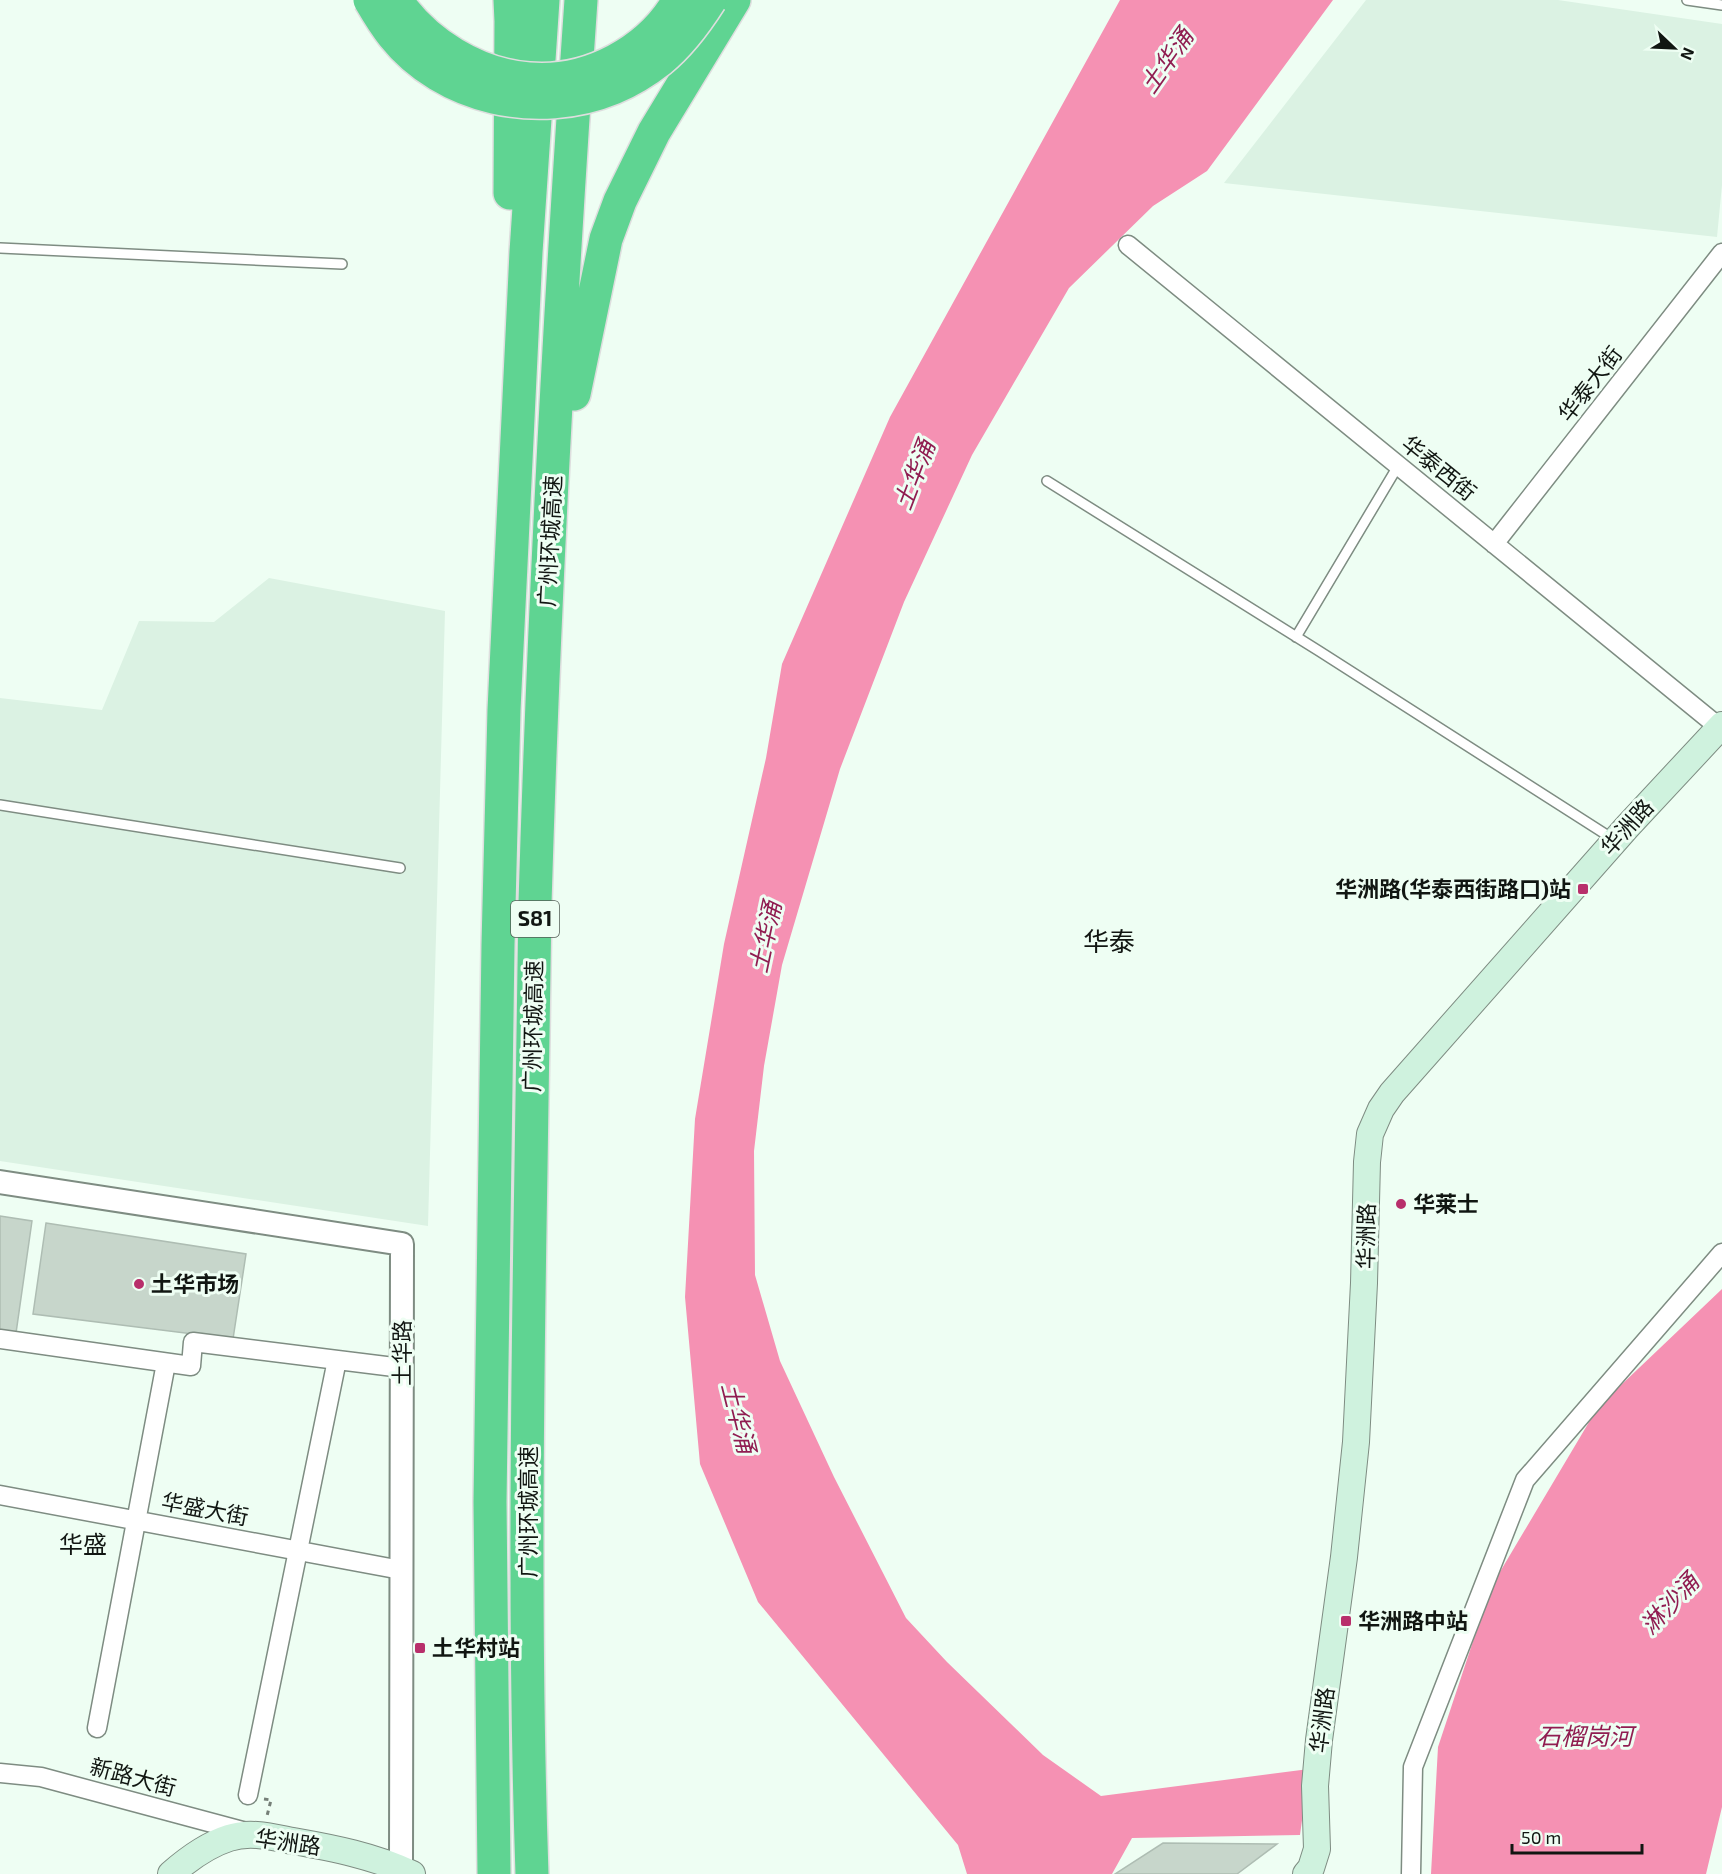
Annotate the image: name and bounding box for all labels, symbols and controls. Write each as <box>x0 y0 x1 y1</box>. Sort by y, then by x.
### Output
north arrow <box>1644 18 1704 78</box>
water label: 土华涌 <box>1133 20 1200 98</box>
text: N <box>1677 45 1699 63</box>
street label: 华泰大街 <box>1552 341 1627 426</box>
street label: 华泰西街 <box>1397 429 1482 505</box>
water label: 土华涌 <box>887 433 941 513</box>
street label: 广州环城高速 <box>533 474 565 608</box>
street label: 华洲路 <box>1595 793 1658 860</box>
place label: 华洲路(华泰西街路口)站 <box>1335 875 1571 901</box>
marker: 华洲路(华泰西街路口)站 <box>1576 882 1590 896</box>
water label: 土华涌 <box>743 896 787 975</box>
road number: S81 <box>511 901 559 937</box>
district label: 华泰 <box>1083 925 1135 956</box>
street label: 广州环城高速 <box>518 960 546 1092</box>
place label: 华莱士 <box>1413 1190 1479 1216</box>
marker: 华莱士 <box>1394 1197 1408 1211</box>
street label: 华洲路 <box>1351 1203 1379 1269</box>
place label: 土华市场 <box>151 1270 239 1296</box>
marker: 土华市场 <box>132 1277 146 1291</box>
street label: 土华路 <box>388 1320 414 1386</box>
water label: 土华涌 <box>717 1379 763 1459</box>
street label: 广州环城高速 <box>514 1446 540 1578</box>
street label: 华盛大街 <box>160 1487 251 1529</box>
district label: 华盛 <box>59 1529 107 1558</box>
water label: 淋沙涌 <box>1634 1565 1706 1639</box>
place label: 华洲路中站 <box>1358 1607 1468 1633</box>
marker: 华洲路中站 <box>1339 1614 1353 1628</box>
place label: 土华村站 <box>432 1634 520 1660</box>
marker: 土华村站 <box>413 1641 427 1655</box>
street label: 华洲路 <box>1304 1686 1338 1754</box>
water label: 石榴岗河 <box>1537 1721 1637 1750</box>
street label: 新路大街 <box>87 1752 179 1800</box>
scale bar <box>1512 1817 1642 1855</box>
street label: 华洲路 <box>254 1824 323 1858</box>
text: 50 m <box>1521 1826 1561 1848</box>

